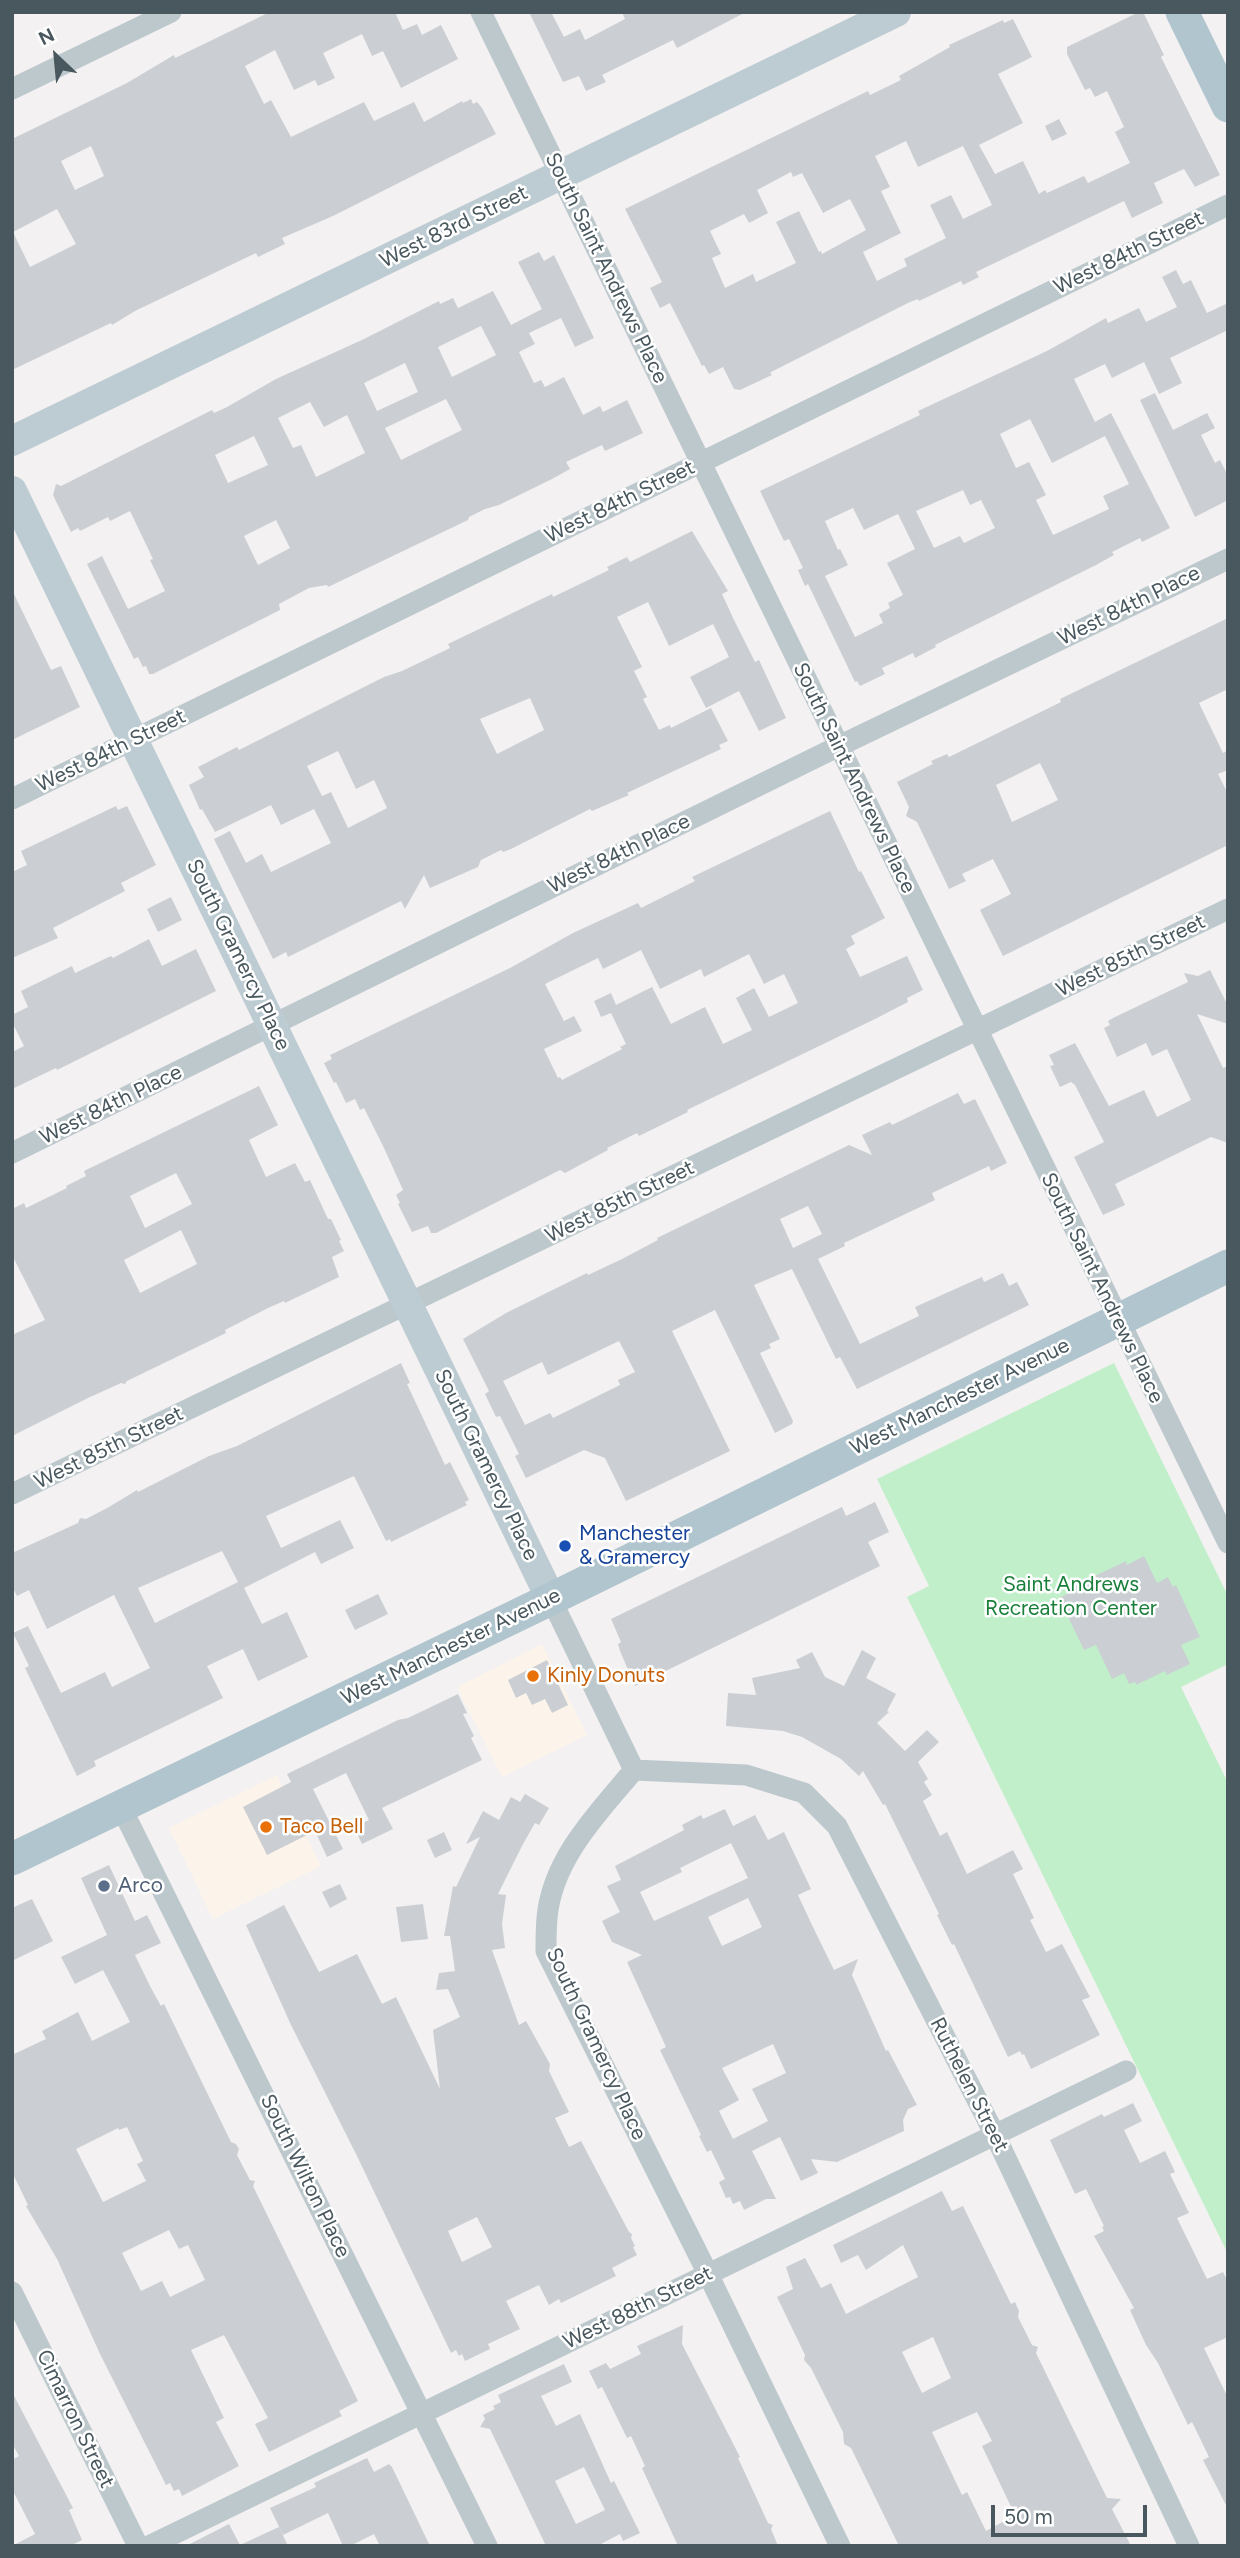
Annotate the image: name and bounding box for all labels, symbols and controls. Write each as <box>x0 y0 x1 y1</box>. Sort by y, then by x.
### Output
north arrow <box>21 21 91 91</box>
text: N <box>35 23 58 50</box>
street label: South Saint Andrews Place <box>539 149 673 387</box>
street label: West 83rd Street <box>376 180 532 274</box>
street label: West 84th Street <box>1050 206 1208 300</box>
street label: West 84th Street <box>541 455 699 549</box>
street label: West 84th Place <box>1054 561 1204 651</box>
street label: South Saint Andrews Place <box>787 659 921 897</box>
street label: West 84th Street <box>32 704 190 798</box>
street label: West 84th Place <box>544 809 694 899</box>
street label: South Gramercy Place <box>181 855 295 1055</box>
street label: West 85th Street <box>1053 909 1209 1003</box>
street label: West 84th Place <box>36 1060 186 1150</box>
street label: West 85th Street <box>542 1155 698 1249</box>
street label: South Saint Andrews Place <box>1035 1169 1169 1407</box>
street label: West Manchester Avenue <box>846 1333 1074 1461</box>
street label: South Gramercy Place <box>429 1365 543 1565</box>
street label: West 85th Street <box>31 1401 187 1495</box>
place label: Manchester & Gramercy <box>579 1521 690 1571</box>
marker: Manchester & Gramercy <box>557 1538 573 1554</box>
park label: Saint Andrews Recreation Center <box>985 1572 1157 1622</box>
street label: West Manchester Avenue <box>337 1583 565 1711</box>
place label: Kinly Donuts <box>547 1663 665 1689</box>
marker: Kinly Donuts <box>525 1668 541 1684</box>
place label: Taco Bell <box>280 1814 363 1840</box>
marker: Taco Bell <box>258 1819 274 1835</box>
place label: Arco <box>118 1873 163 1899</box>
marker: Arco <box>96 1878 112 1894</box>
street label: South Gramercy Place <box>540 1944 652 2144</box>
street label: Ruthelen Street <box>924 2013 1014 2157</box>
street label: South Wilton Place <box>255 2090 355 2262</box>
street label: West 88th Street <box>559 2261 717 2355</box>
street label: Cimarron Street <box>31 2346 119 2492</box>
scale bar <box>995 2492 1151 2536</box>
text: 50 m <box>1004 2504 1053 2529</box>

